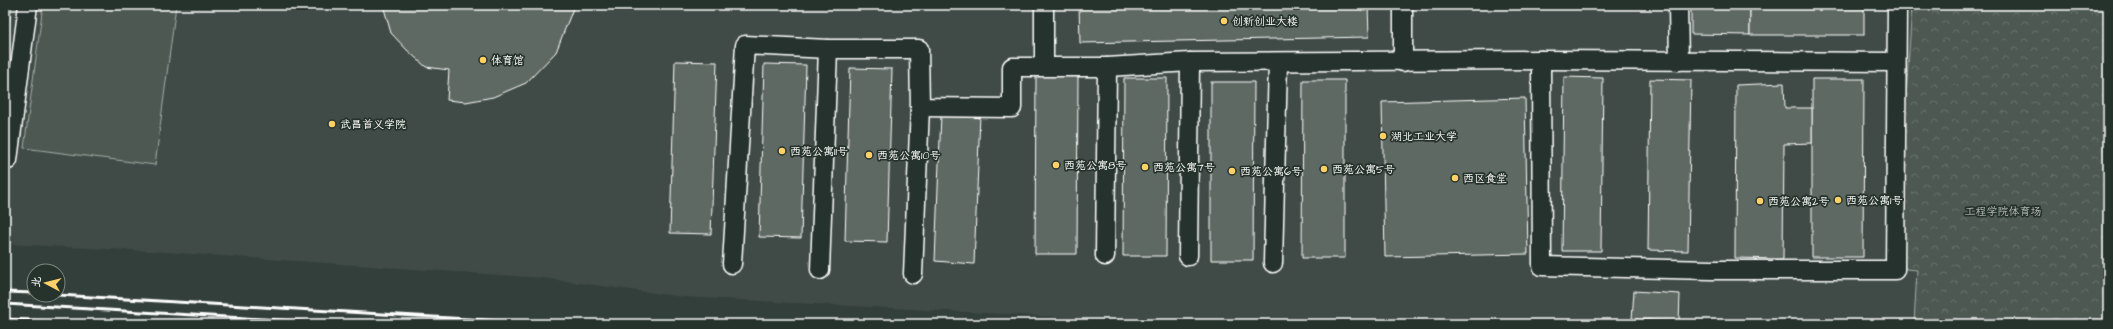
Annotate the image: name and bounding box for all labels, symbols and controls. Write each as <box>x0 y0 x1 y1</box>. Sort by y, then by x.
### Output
place label: 创新创业大楼 <box>1232 14 1298 29</box>
marker: 创新创业大楼 <box>1219 16 1229 26</box>
place label: 体育馆 <box>491 53 524 68</box>
marker: 体育馆 <box>478 55 488 65</box>
place label: 武昌首义学院 <box>340 117 406 132</box>
marker: 武昌首义学院 <box>327 119 337 129</box>
place label: 湖北工业大学 <box>1391 129 1457 144</box>
marker: 湖北工业大学 <box>1378 131 1388 141</box>
place label: 西苑公寓11号 <box>790 144 848 159</box>
marker: 西苑公寓11号 <box>777 146 787 156</box>
place label: 西苑公寓10号 <box>877 148 940 163</box>
marker: 西苑公寓10号 <box>864 150 874 160</box>
place label: 西苑公寓8号 <box>1064 158 1126 173</box>
marker: 西苑公寓8号 <box>1051 160 1061 170</box>
place label: 西苑公寓7号 <box>1153 160 1215 175</box>
marker: 西苑公寓7号 <box>1140 162 1150 172</box>
place label: 西苑公寓5号 <box>1332 162 1395 177</box>
place label: 西苑公寓6号 <box>1240 164 1302 179</box>
marker: 西苑公寓5号 <box>1319 164 1329 174</box>
marker: 西苑公寓6号 <box>1227 166 1237 176</box>
place label: 西区食堂 <box>1463 171 1507 186</box>
marker: 西区食堂 <box>1450 173 1460 183</box>
place label: 西苑公寓1号 <box>1846 193 1902 208</box>
place label: 西苑公寓2号 <box>1768 194 1829 209</box>
marker: 西苑公寓1号 <box>1833 195 1843 205</box>
marker: 西苑公寓2号 <box>1755 196 1765 206</box>
park label: 工程学院体育场 <box>1965 204 2042 219</box>
north arrow <box>26 263 66 303</box>
text: 北 <box>28 275 45 288</box>

